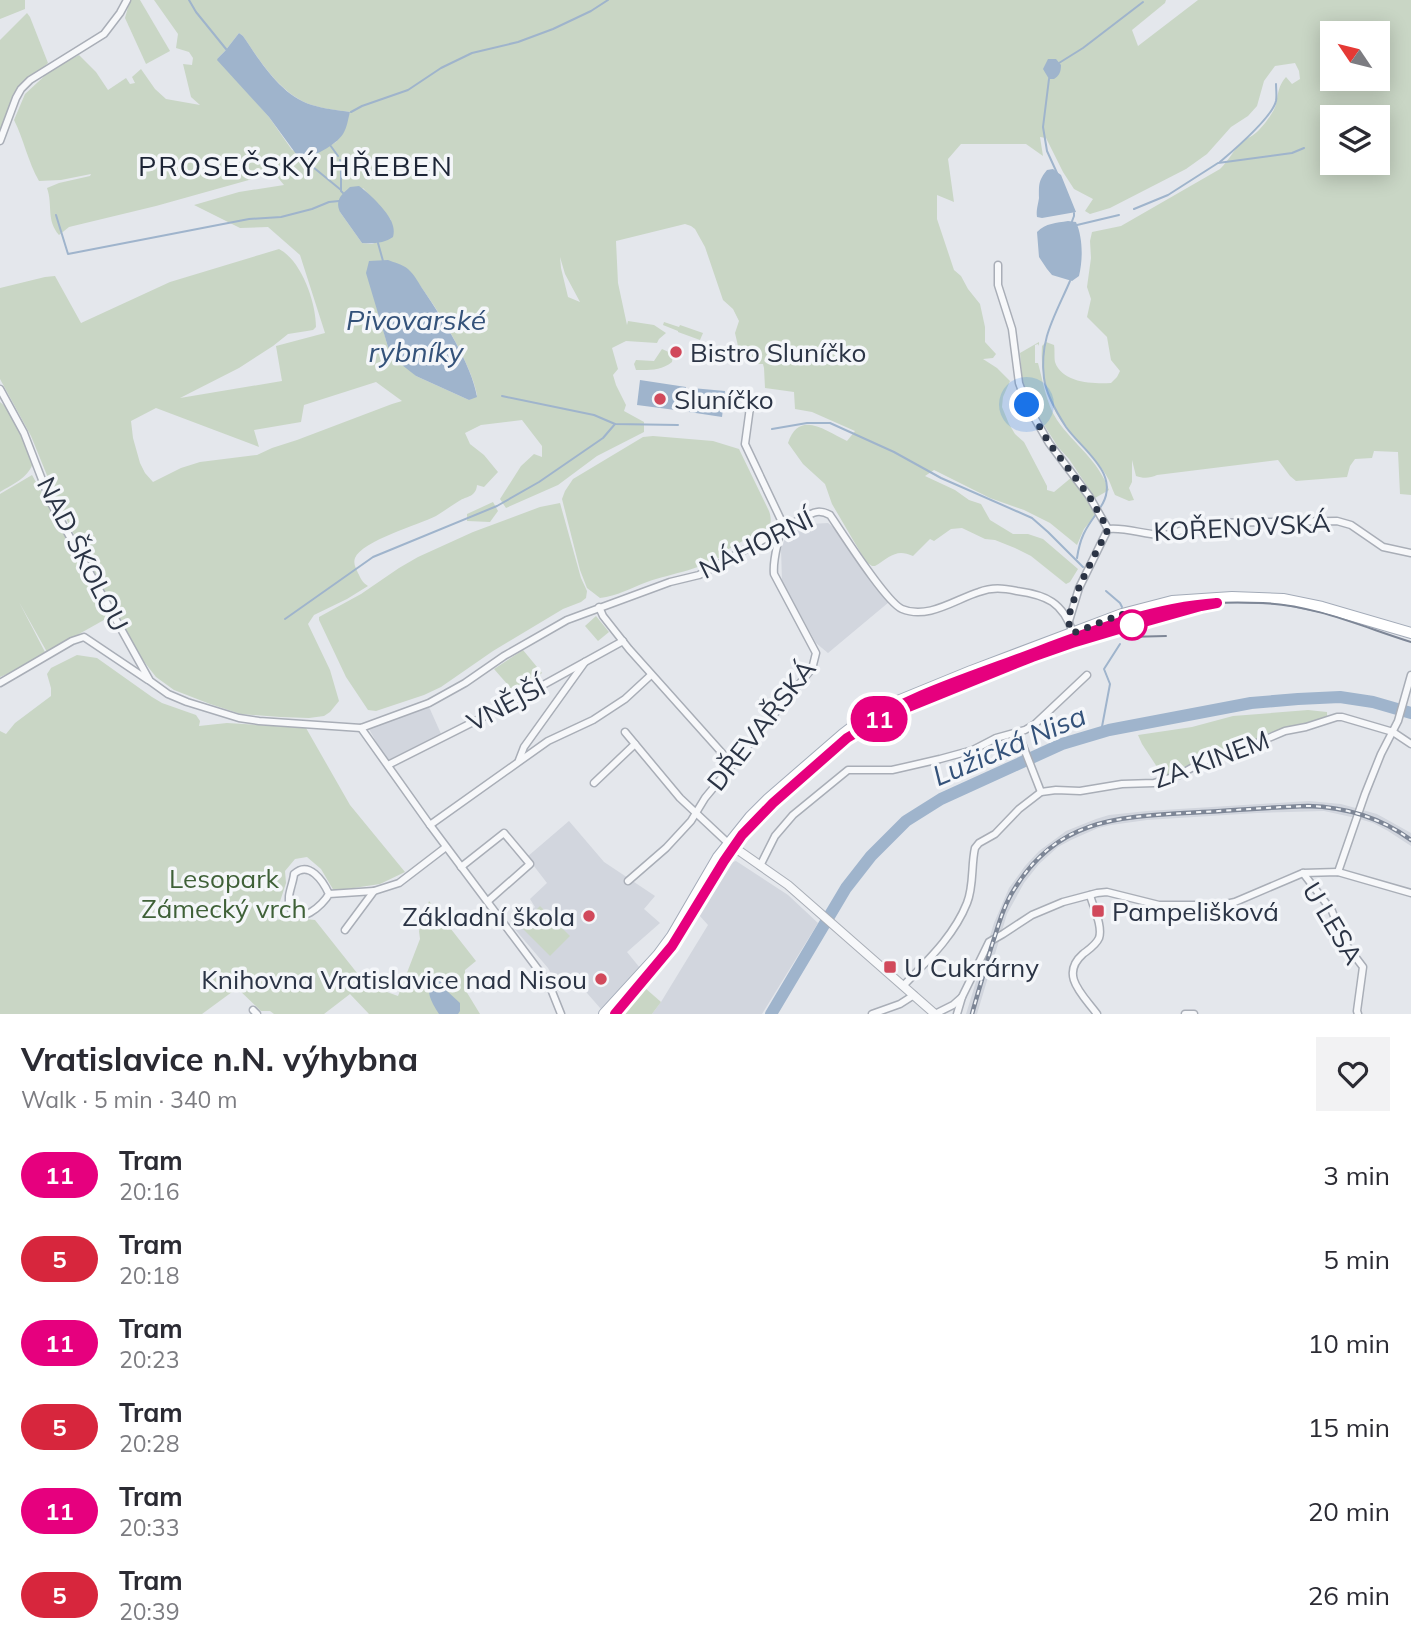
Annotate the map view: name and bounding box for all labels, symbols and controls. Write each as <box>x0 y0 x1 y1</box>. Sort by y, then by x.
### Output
north arrow <box>1320 21 1390 91</box>
map controls <box>1320 21 1390 175</box>
button: layers <box>1320 105 1390 175</box>
district label: PROSEČSKÝ HŘEBEN <box>138 148 454 183</box>
water label: Pivovarské rybníky <box>346 302 486 369</box>
place label: Bistro Sluníčko <box>690 336 866 369</box>
marker: Bistro Sluníčko <box>668 344 684 360</box>
place label: Sluníčko <box>674 383 774 416</box>
your location <box>1009 387 1044 422</box>
marker: Sluníčko <box>652 391 668 407</box>
street label: NAD ŠKOLOU <box>30 471 136 637</box>
street label: NÁHORNÍ <box>694 502 819 586</box>
street label: KOŘENOVSKÁ <box>1153 506 1331 548</box>
unlabelled marker <box>1117 610 1147 640</box>
street label: DŘEVAŘSKÁ <box>700 653 822 797</box>
street label: VNĚJŠÍ <box>461 669 552 738</box>
line badge: 11 <box>848 696 910 742</box>
water label: Lužická Nisa <box>927 697 1091 793</box>
text: 11 <box>865 704 893 734</box>
street label: ZA KINEM <box>1148 723 1274 795</box>
park label: Lesopark Zámecký vrch <box>141 862 307 925</box>
street label: U LESA <box>1296 876 1370 970</box>
place label: Pampelišková <box>1112 895 1279 928</box>
place label: Základní škola <box>402 900 575 933</box>
marker: Pampelišková <box>1090 903 1106 919</box>
marker: Základní škola <box>581 908 597 924</box>
place label: U Cukrárny <box>904 951 1039 984</box>
marker: U Cukrárny <box>882 959 898 975</box>
place label: Knihovna Vratislavice nad Nisou <box>201 963 587 996</box>
marker: Knihovna Vratislavice nad Nisou <box>593 971 609 987</box>
button: heart <box>1316 1037 1390 1111</box>
text: Vratislavice n.N. výhybna <box>21 1038 418 1079</box>
text: Walk · 5 min · 340 m <box>21 1085 238 1114</box>
text: Tram <box>119 1144 183 1177</box>
text: 3 min <box>1323 1159 1390 1192</box>
text: 11 <box>45 1160 74 1190</box>
text: 20:16 <box>119 1177 179 1206</box>
text: Tram <box>119 1228 183 1261</box>
text: 5 min <box>1323 1243 1390 1276</box>
text: 5 <box>52 1244 67 1274</box>
text: 20:18 <box>119 1261 179 1290</box>
text: Tram <box>119 1312 183 1345</box>
text: 10 min <box>1308 1327 1390 1360</box>
text: 11 <box>45 1328 74 1358</box>
text: 20:23 <box>119 1345 179 1374</box>
text: Tram <box>119 1396 183 1429</box>
text: 15 min <box>1308 1411 1390 1444</box>
text: 5 <box>52 1412 67 1442</box>
text: 20:28 <box>119 1429 179 1458</box>
text: Tram <box>119 1480 183 1513</box>
text: 20 min <box>1308 1495 1390 1528</box>
text: 11 <box>45 1496 74 1526</box>
text: 20:33 <box>119 1513 179 1542</box>
text: Tram <box>119 1564 183 1597</box>
text: 26 min <box>1308 1579 1390 1612</box>
text: 5 <box>52 1580 67 1610</box>
text: 20:39 <box>119 1597 179 1626</box>

